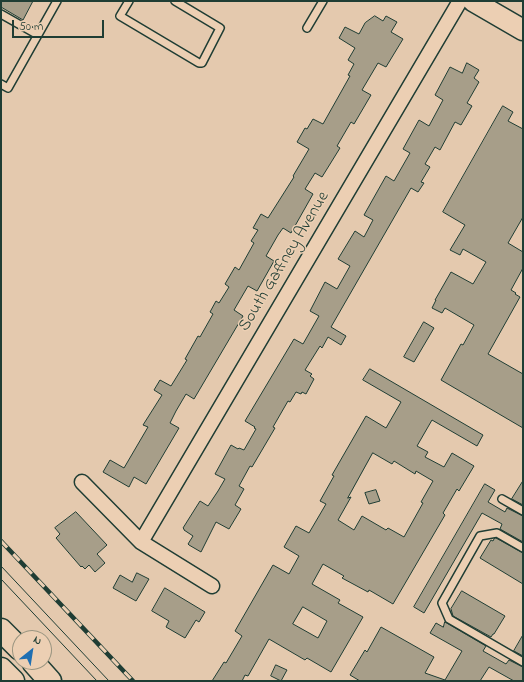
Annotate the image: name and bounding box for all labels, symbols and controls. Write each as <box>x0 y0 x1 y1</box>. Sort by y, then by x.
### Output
scale bar <box>14 12 106 38</box>
text: 50 m <box>19 18 43 36</box>
street label: South Gaffney Avenue <box>235 188 335 336</box>
north arrow <box>12 630 52 670</box>
text: N <box>30 632 45 649</box>

